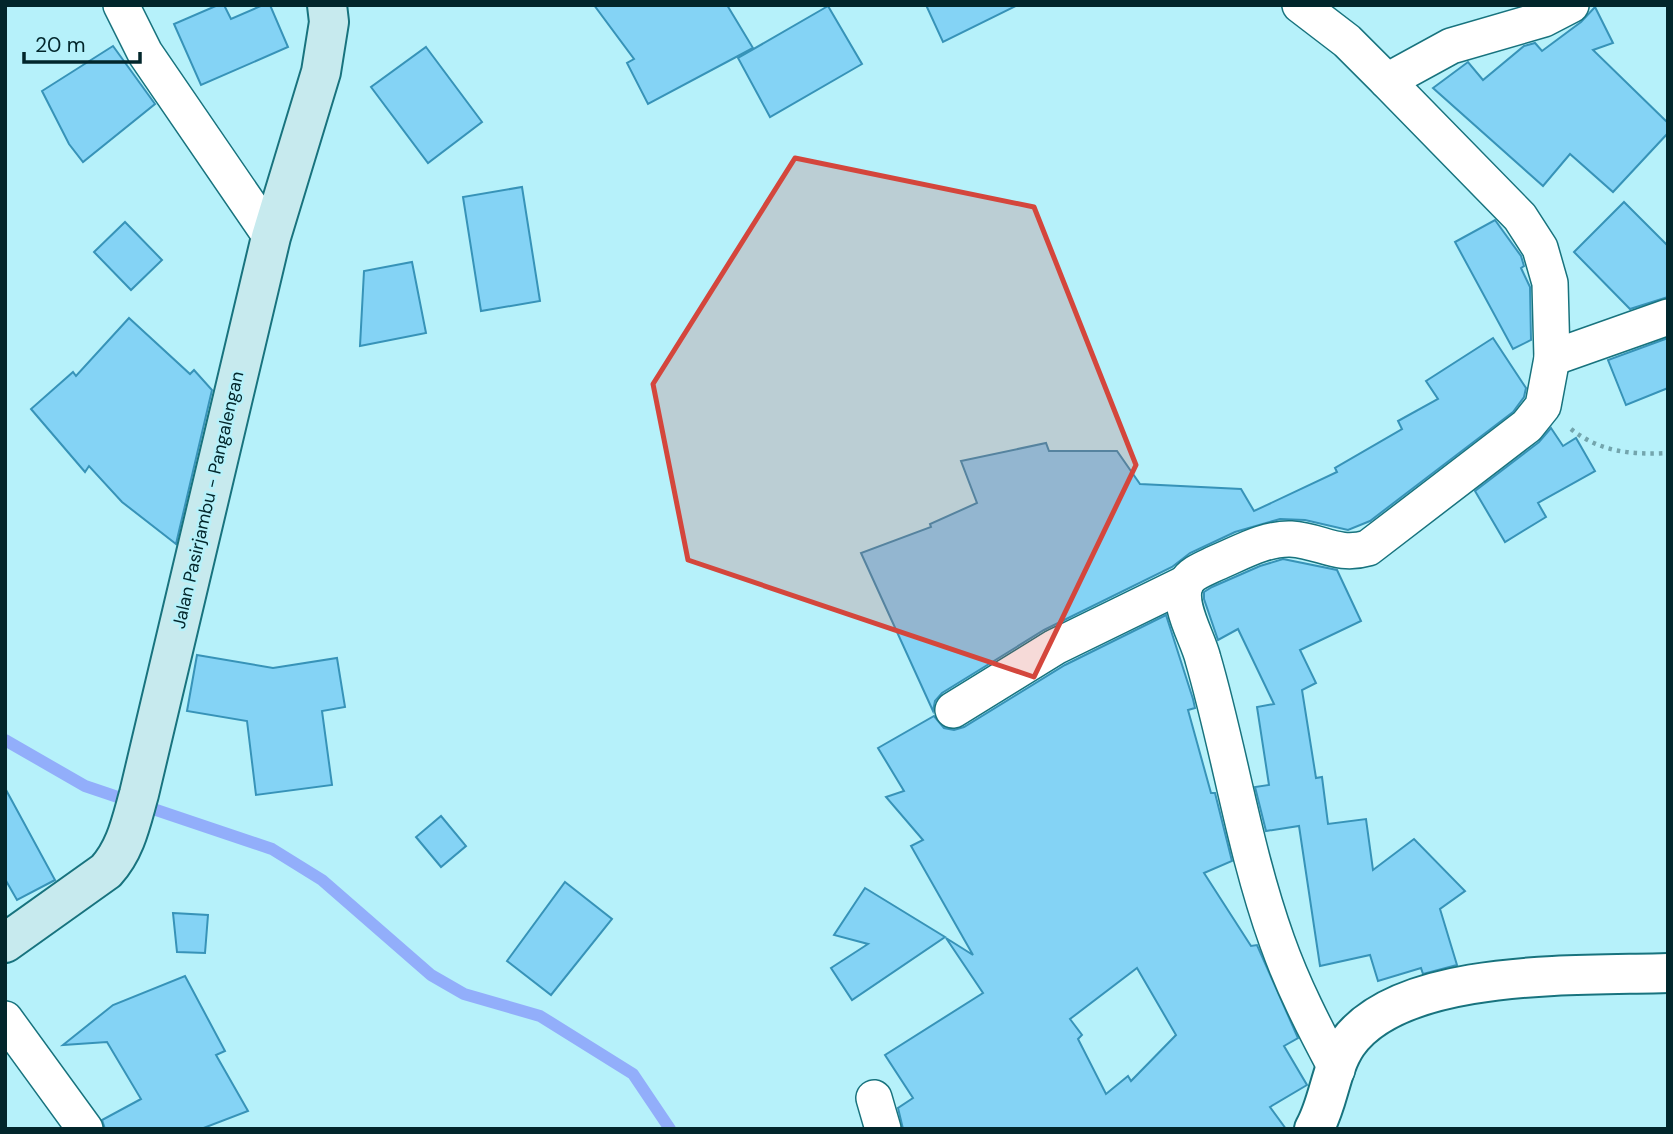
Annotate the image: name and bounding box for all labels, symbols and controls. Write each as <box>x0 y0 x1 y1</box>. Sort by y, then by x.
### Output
scale bar <box>24 21 140 65</box>
text: 20 m <box>35 31 86 59</box>
street label: Jalan Pasirjambu - Pangalengan <box>167 369 249 631</box>

